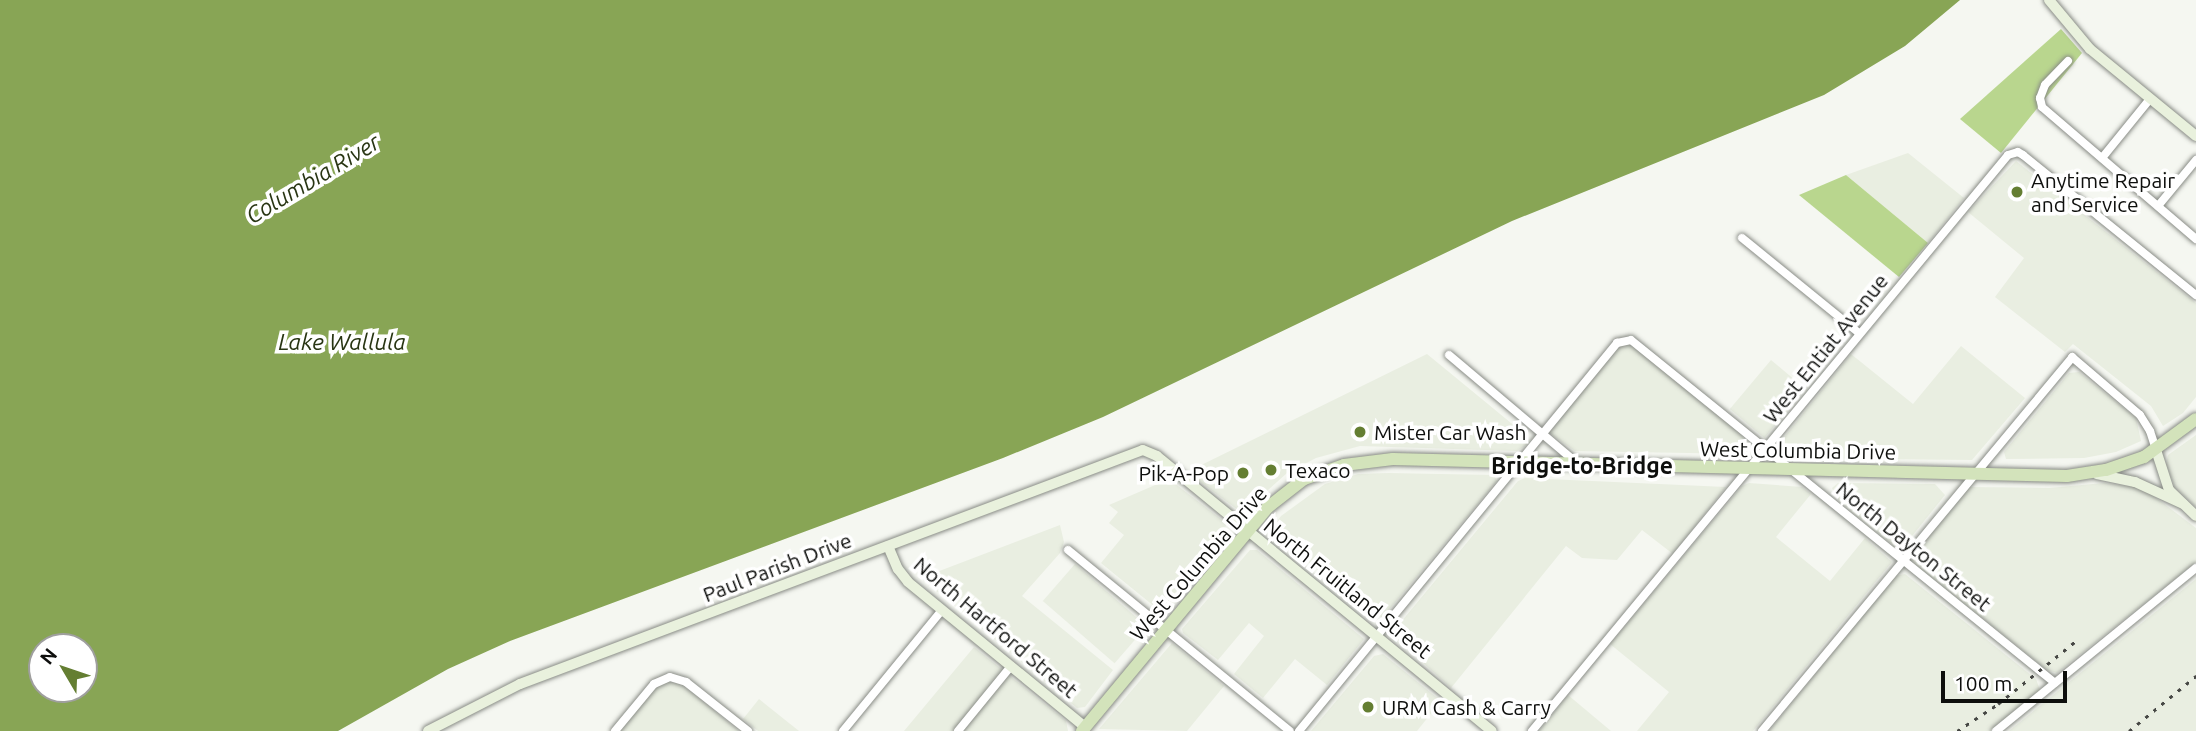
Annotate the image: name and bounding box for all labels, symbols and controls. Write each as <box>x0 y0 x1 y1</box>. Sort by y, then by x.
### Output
water label: Columbia River <box>241 128 385 230</box>
place label: Anytime Repair and Service <box>2031 167 2175 217</box>
marker: Anytime Repair and Service <box>2009 184 2025 200</box>
street label: West Entiat Avenue <box>1757 268 1893 428</box>
water label: Lake Wallula <box>278 328 406 356</box>
place label: Mister Car Wash <box>1374 419 1526 445</box>
marker: Mister Car Wash <box>1352 424 1368 440</box>
street label: West Columbia Drive <box>1700 436 1896 464</box>
district label: Bridge-to-Bridge <box>1491 452 1673 480</box>
place label: Texaco <box>1285 457 1351 483</box>
place label: Pik-A-Pop <box>1138 460 1229 486</box>
marker: Texaco <box>1263 462 1279 478</box>
marker: Pik-A-Pop <box>1235 465 1251 481</box>
street label: North Dayton Street <box>1831 476 1997 616</box>
street label: West Columbia Drive <box>1124 481 1272 645</box>
street label: North Fruitland Street <box>1259 513 1437 663</box>
street label: Paul Parish Drive <box>699 527 855 607</box>
street label: North Hartford Street <box>909 551 1083 703</box>
north arrow <box>28 633 98 703</box>
text: N <box>35 644 61 668</box>
scale bar <box>1944 658 2070 702</box>
text: 100 m <box>1954 671 2012 695</box>
place label: URM Cash & Carry <box>1382 694 1551 720</box>
marker: URM Cash & Carry <box>1360 699 1376 715</box>

